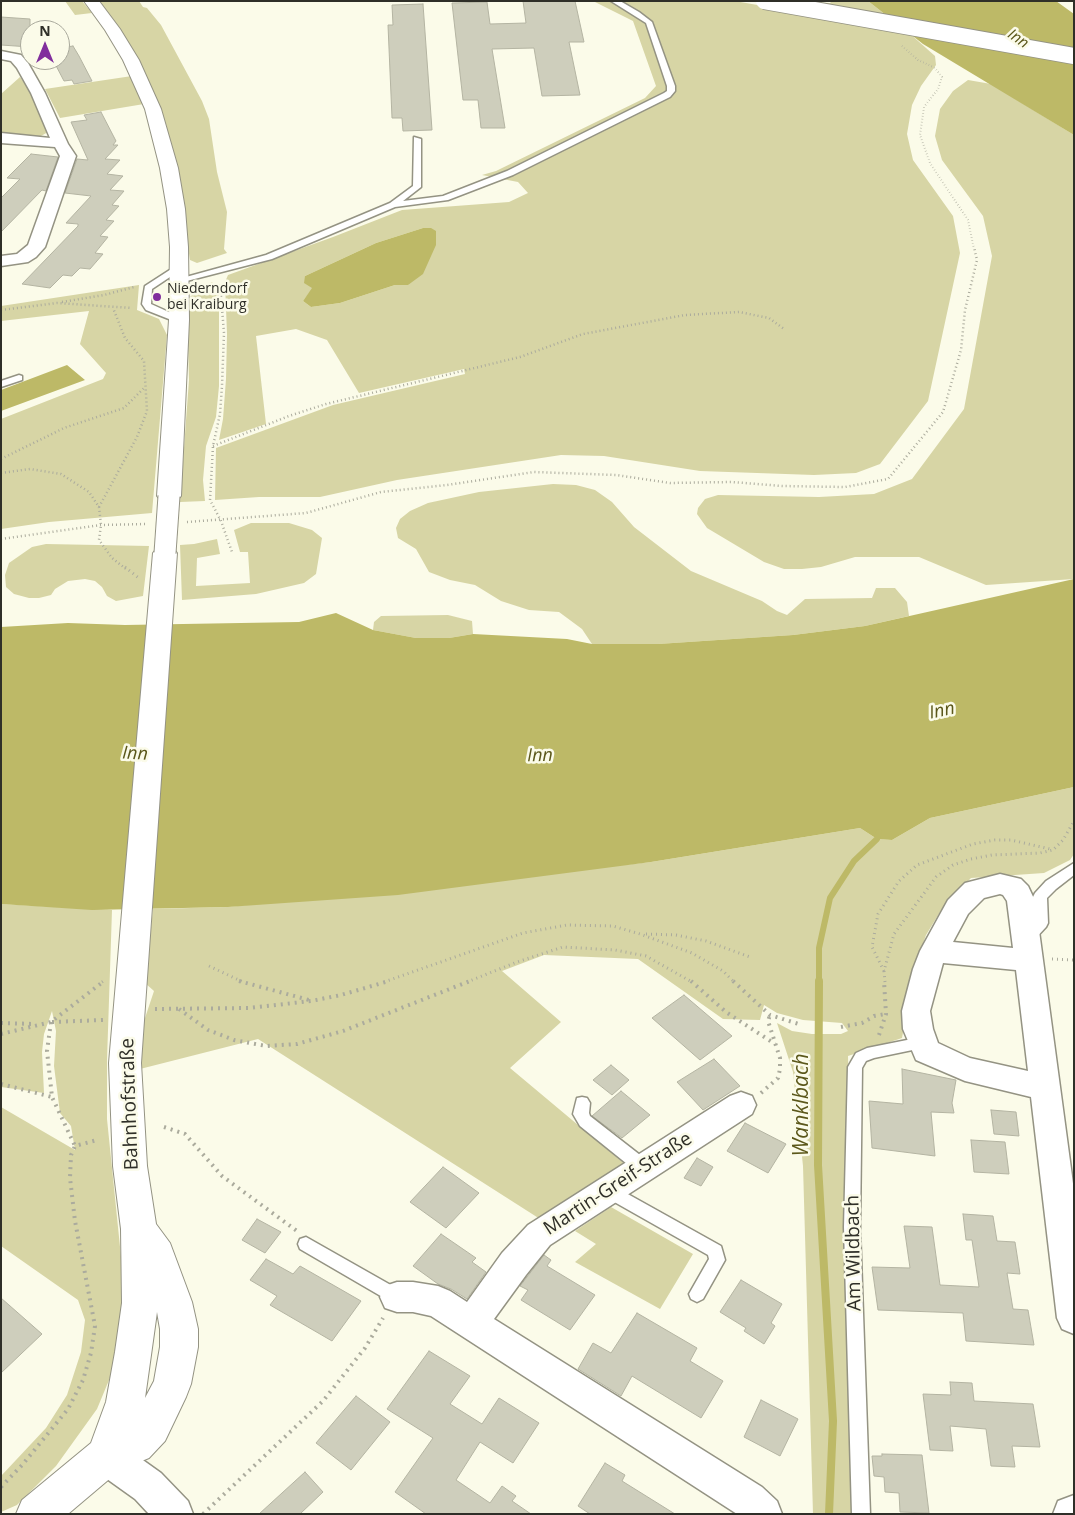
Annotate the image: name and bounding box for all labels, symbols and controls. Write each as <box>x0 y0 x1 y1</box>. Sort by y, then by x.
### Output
north arrow <box>20 20 70 70</box>
text: N <box>39 21 51 40</box>
water label: Inn <box>1004 26 1032 52</box>
place label: Niederndorf bei Kraiburg <box>167 281 247 314</box>
marker: Niederndorf bei Kraiburg <box>151 291 163 303</box>
water label: Inn <box>927 698 957 724</box>
water label: Inn <box>122 743 148 765</box>
water label: Inn <box>527 745 553 767</box>
street label: Bahnhofstraße <box>116 1038 144 1170</box>
water label: Wanklbach <box>789 1053 815 1157</box>
street label: Martin-Greif-Straße <box>540 1128 696 1240</box>
street label: Am Wildbach <box>842 1195 866 1311</box>

